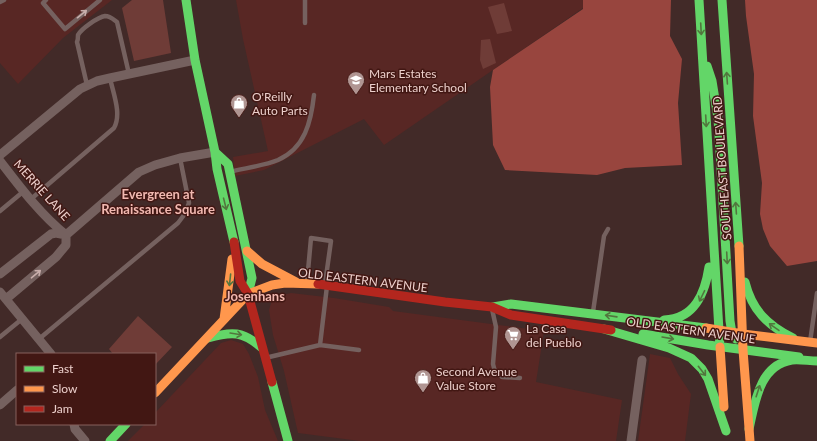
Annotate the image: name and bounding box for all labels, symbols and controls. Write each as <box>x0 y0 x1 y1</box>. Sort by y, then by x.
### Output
one-way arrow <box>77 10 88 19</box>
one-way arrow <box>697 22 704 35</box>
place label: Mars Estates Elementary School <box>369 66 467 95</box>
school or university icon: Mars Estates Elementary School <box>346 70 366 95</box>
one-way arrow <box>724 72 731 85</box>
place label: O'Reilly Auto Parts <box>252 89 308 118</box>
shop icon: O'Reilly Auto Parts <box>229 93 249 118</box>
street label: SOUTHEAST BOULEVARD <box>709 96 735 240</box>
one-way arrow <box>702 114 710 127</box>
street label: MERRIE LANE <box>11 156 73 224</box>
district label: Evergreen at Renaissance Square <box>101 186 215 217</box>
one-way arrow <box>222 197 229 210</box>
one-way arrow <box>733 202 740 215</box>
one-way arrow <box>723 251 731 264</box>
street label: OLD EASTERN AVENUE <box>297 265 429 295</box>
one-way arrow <box>31 270 42 279</box>
one-way arrow <box>226 273 234 286</box>
district label: Josenhans <box>225 288 285 304</box>
one-way arrow <box>698 289 705 301</box>
one-way arrow <box>605 312 618 320</box>
street label: OLD EASTERN AVENUE <box>625 314 757 347</box>
place label: La Casa del Pueblo <box>526 321 582 350</box>
one-way arrow <box>769 323 780 331</box>
supermarket icon: La Casa del Pueblo <box>503 325 523 350</box>
one-way arrow <box>229 330 242 338</box>
one-way arrow <box>661 334 674 342</box>
legend <box>16 353 156 425</box>
text: Fast <box>52 361 74 376</box>
place label: Second Avenue Value Store <box>436 364 517 393</box>
one-way arrow <box>698 365 707 376</box>
shop icon: Second Avenue Value Store <box>413 368 433 393</box>
text: Slow <box>52 381 78 396</box>
one-way arrow <box>755 385 762 398</box>
text: Jam <box>52 401 73 416</box>

